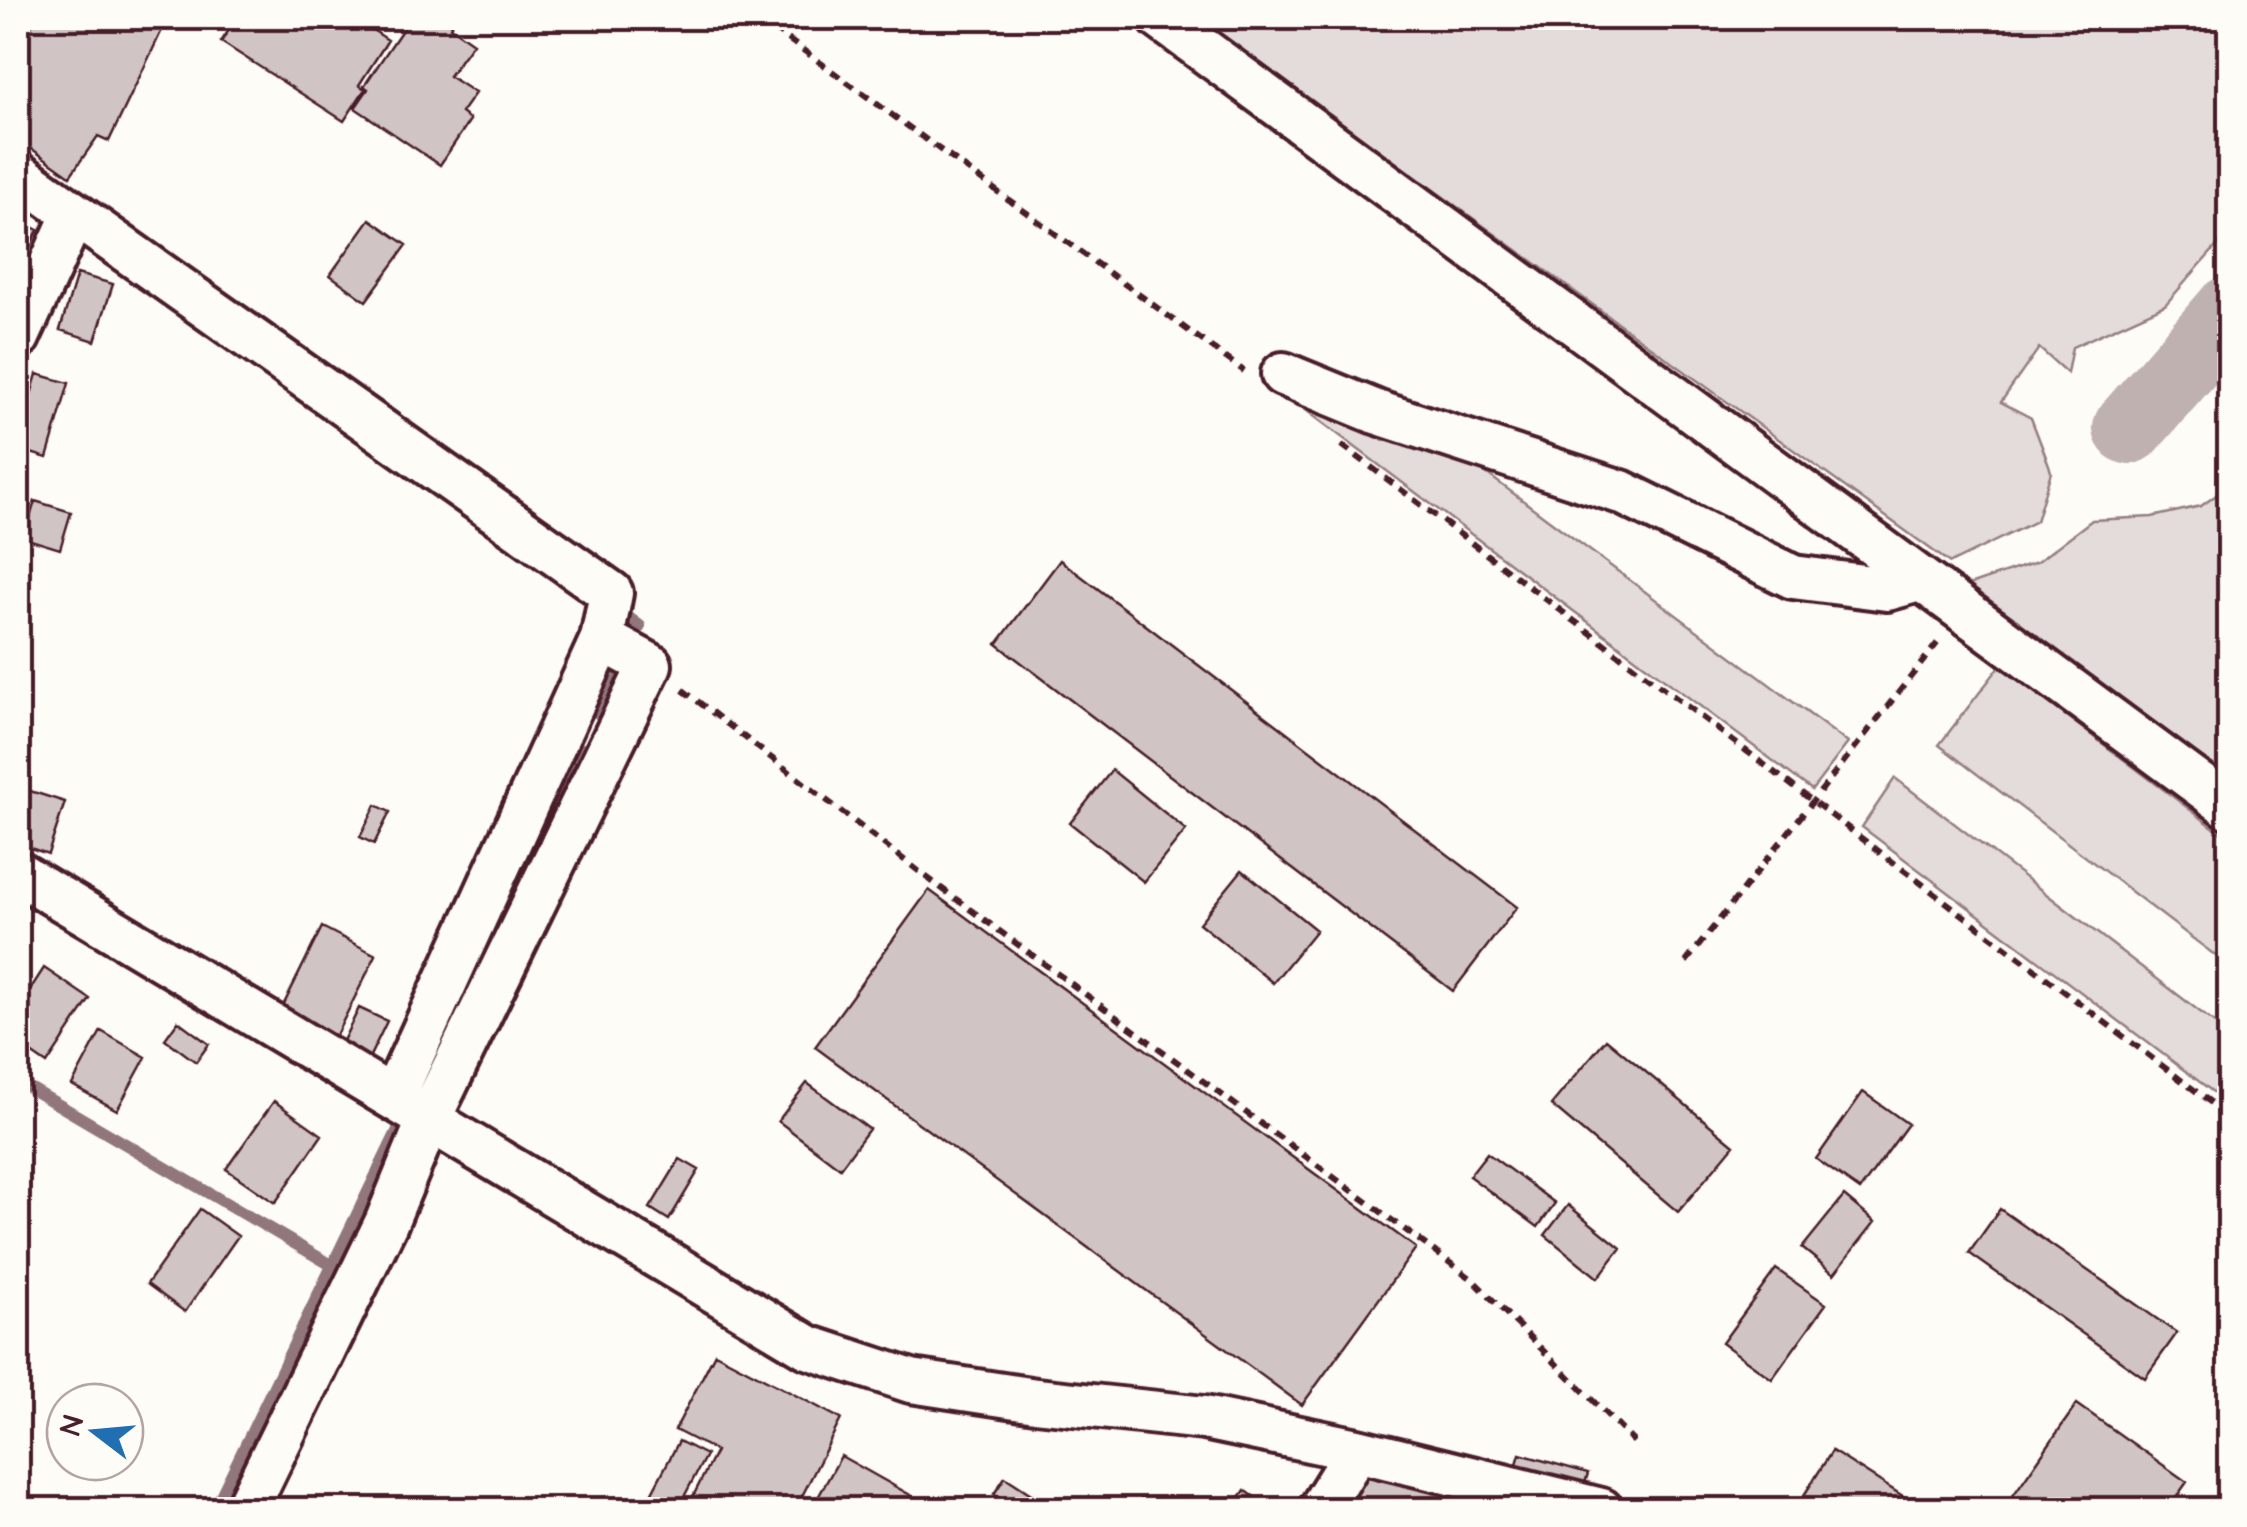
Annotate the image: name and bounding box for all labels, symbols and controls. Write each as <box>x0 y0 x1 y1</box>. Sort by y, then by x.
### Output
north arrow <box>45 1382 145 1482</box>
text: N <box>51 1411 94 1439</box>

